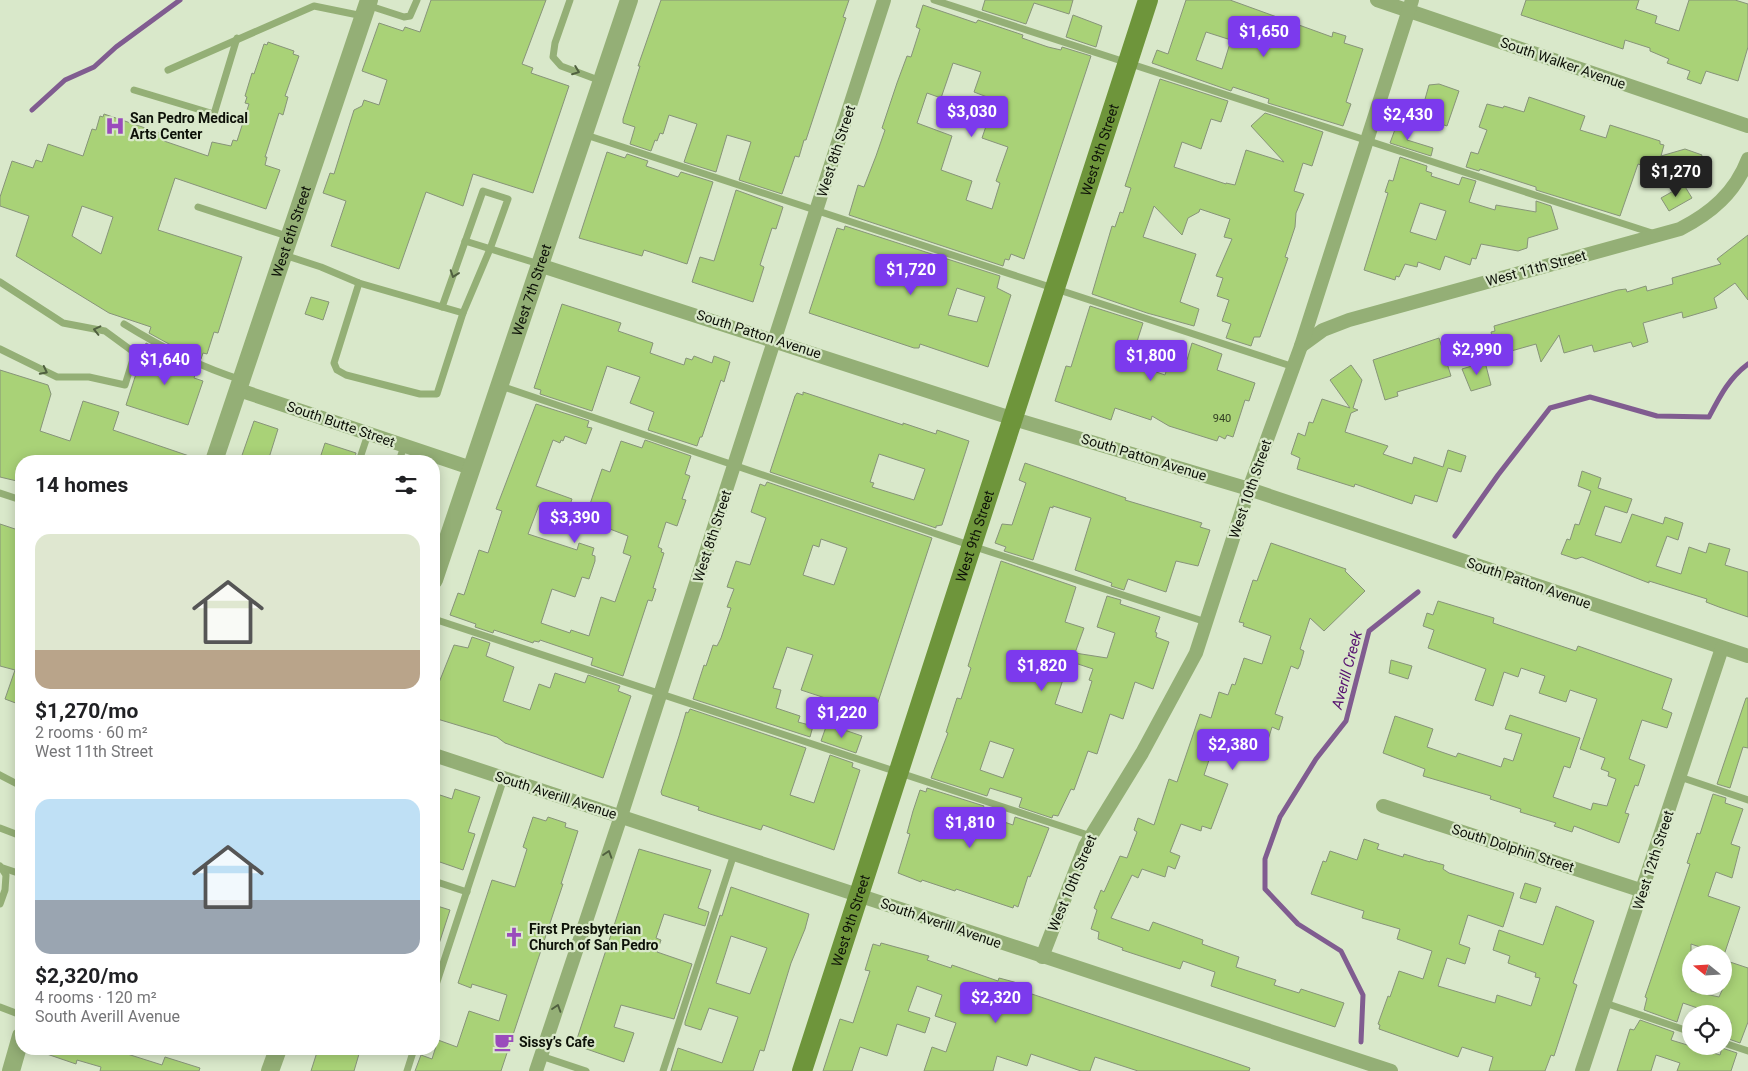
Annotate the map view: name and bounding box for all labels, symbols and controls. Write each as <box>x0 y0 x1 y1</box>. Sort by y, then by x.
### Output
pin: $1,650 <box>1223 15 1305 58</box>
text: $1,650 <box>1239 22 1289 41</box>
street label: South Walker Avenue <box>1498 34 1628 92</box>
one-way arrow <box>571 65 580 75</box>
pin: $3,030 <box>931 96 1013 138</box>
pin: $2,430 <box>1367 98 1449 141</box>
text: $3,030 <box>947 102 997 121</box>
street label: West 9th Street <box>1077 102 1122 198</box>
street label: West 8th Street <box>814 103 858 199</box>
text: $2,430 <box>1383 105 1433 124</box>
place label: San Pedro Medical Arts Center <box>130 110 248 142</box>
hospital icon: San Pedro Medical Arts Center <box>104 115 126 137</box>
pin: $1,270 <box>1635 156 1717 198</box>
text: $1,270 <box>1651 162 1701 181</box>
street label: West 6th Street <box>268 183 314 279</box>
street label: West 7th Street <box>509 242 554 338</box>
street label: West 11th Street <box>1484 247 1588 289</box>
pin: $1,720 <box>870 254 952 296</box>
text: $1,720 <box>886 260 936 279</box>
one-way arrow <box>450 269 460 277</box>
street label: South Patton Avenue <box>695 306 823 362</box>
one-way arrow <box>92 325 101 336</box>
pin: $2,990 <box>1436 334 1518 376</box>
pin: $1,800 <box>1110 340 1192 382</box>
text: $2,990 <box>1452 340 1502 359</box>
pin: $1,640 <box>124 344 206 386</box>
text: $1,800 <box>1126 346 1176 365</box>
text: $1,640 <box>140 350 190 369</box>
one-way arrow <box>38 365 47 375</box>
street label: South Butte Street <box>285 398 398 450</box>
house number: 940 <box>1213 412 1231 425</box>
street label: South Patton Avenue <box>1079 430 1209 484</box>
street label: West 10th Street <box>1226 437 1275 540</box>
icon: filters <box>392 471 420 499</box>
text: 14 homes <box>35 473 128 497</box>
street label: West 8th Street <box>690 488 734 584</box>
street label: West 9th Street <box>952 488 997 584</box>
pin: $3,390 <box>534 502 616 544</box>
text: $3,390 <box>550 508 600 527</box>
street label: South Patton Avenue <box>1465 554 1593 612</box>
icon: home <box>183 567 273 657</box>
water label: Averill Creek <box>1328 628 1366 712</box>
pin: $1,820 <box>1001 650 1083 692</box>
text: $1,820 <box>1017 656 1067 675</box>
pin: $1,220 <box>801 696 883 739</box>
text: $1,270/mo <box>35 699 138 723</box>
text: $1,220 <box>817 703 867 722</box>
text: 2 rooms · 60 m² <box>35 723 148 742</box>
pin: $2,380 <box>1192 728 1274 771</box>
text: $2,380 <box>1208 735 1258 754</box>
text: West 11th Street <box>35 742 153 761</box>
street label: South Averill Avenue <box>493 768 619 822</box>
pin: $1,810 <box>929 806 1011 849</box>
street label: West 12th Street <box>1629 808 1677 912</box>
text: $1,810 <box>945 813 995 832</box>
street label: South Dolphin Street <box>1450 821 1576 875</box>
icon: home <box>183 832 273 922</box>
street label: West 10th Street <box>1044 832 1100 934</box>
one-way arrow <box>603 850 613 859</box>
street label: West 9th Street <box>828 872 873 969</box>
street label: South Averill Avenue <box>878 895 1004 951</box>
place label: First Presbyterian Church of San Pedro <box>529 921 659 953</box>
church icon: First Presbyterian Church of San Pedro <box>503 926 525 948</box>
north arrow <box>1682 945 1732 995</box>
map controls <box>1682 945 1732 1055</box>
text: $2,320/mo <box>35 964 138 988</box>
pin: $2,320 <box>955 982 1037 1024</box>
text: 4 rooms · 120 m² <box>35 988 157 1007</box>
text: $2,320 <box>971 988 1021 1007</box>
one-way arrow <box>551 1004 561 1013</box>
button: locate <box>1682 1005 1732 1055</box>
text: South Averill Avenue <box>35 1007 180 1026</box>
cafe icon: Sissy’s Cafe <box>493 1031 515 1053</box>
place label: Sissy’s Cafe <box>519 1034 595 1050</box>

